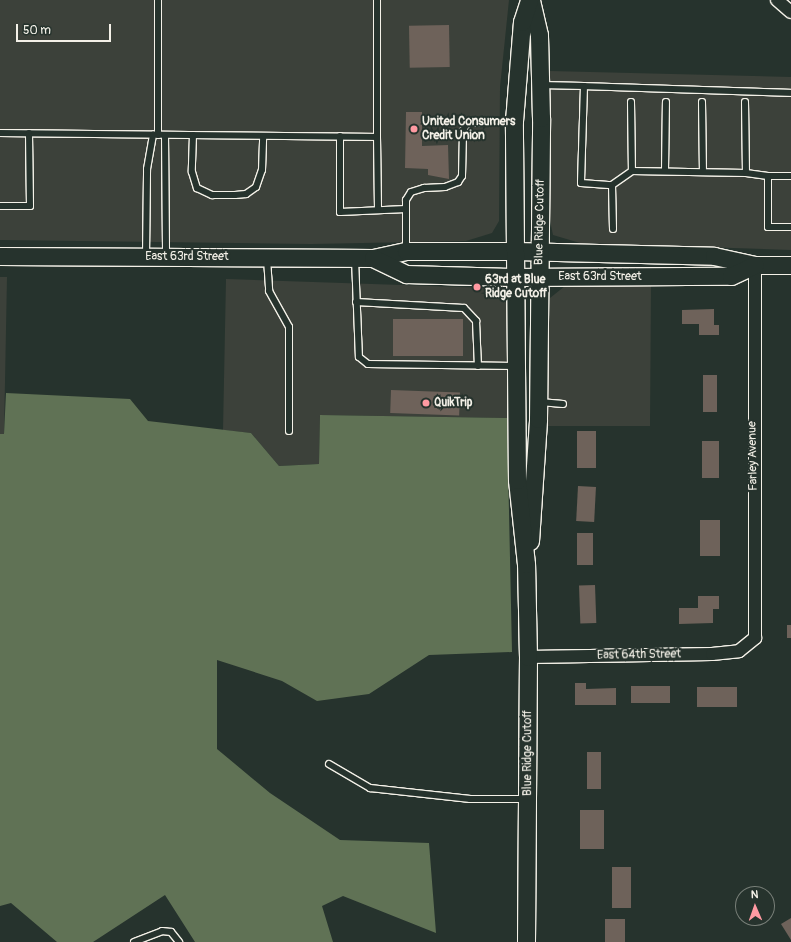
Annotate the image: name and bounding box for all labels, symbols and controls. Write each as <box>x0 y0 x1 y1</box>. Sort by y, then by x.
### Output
scale bar <box>18 16 113 42</box>
text: 50 m <box>23 23 51 38</box>
place label: United Consumers Credit Union <box>422 115 515 143</box>
marker: United Consumers Credit Union <box>409 124 419 134</box>
street label: Blue Ridge Cutoff <box>532 179 548 265</box>
street label: East 63rd Street <box>145 250 229 264</box>
street label: East 63rd Street <box>558 270 642 284</box>
place label: 63rd at Blue Ridge Cutoff <box>485 273 547 301</box>
marker: 63rd at Blue Ridge Cutoff <box>472 282 482 292</box>
place label: QuikTrip <box>434 396 472 410</box>
marker: QuikTrip <box>421 398 431 408</box>
street label: Farley Avenue <box>745 421 761 491</box>
street label: East 64th Street <box>597 647 681 663</box>
street label: Blue Ridge Cutoff <box>521 710 535 796</box>
north arrow <box>735 886 775 926</box>
text: N <box>751 888 759 901</box>

